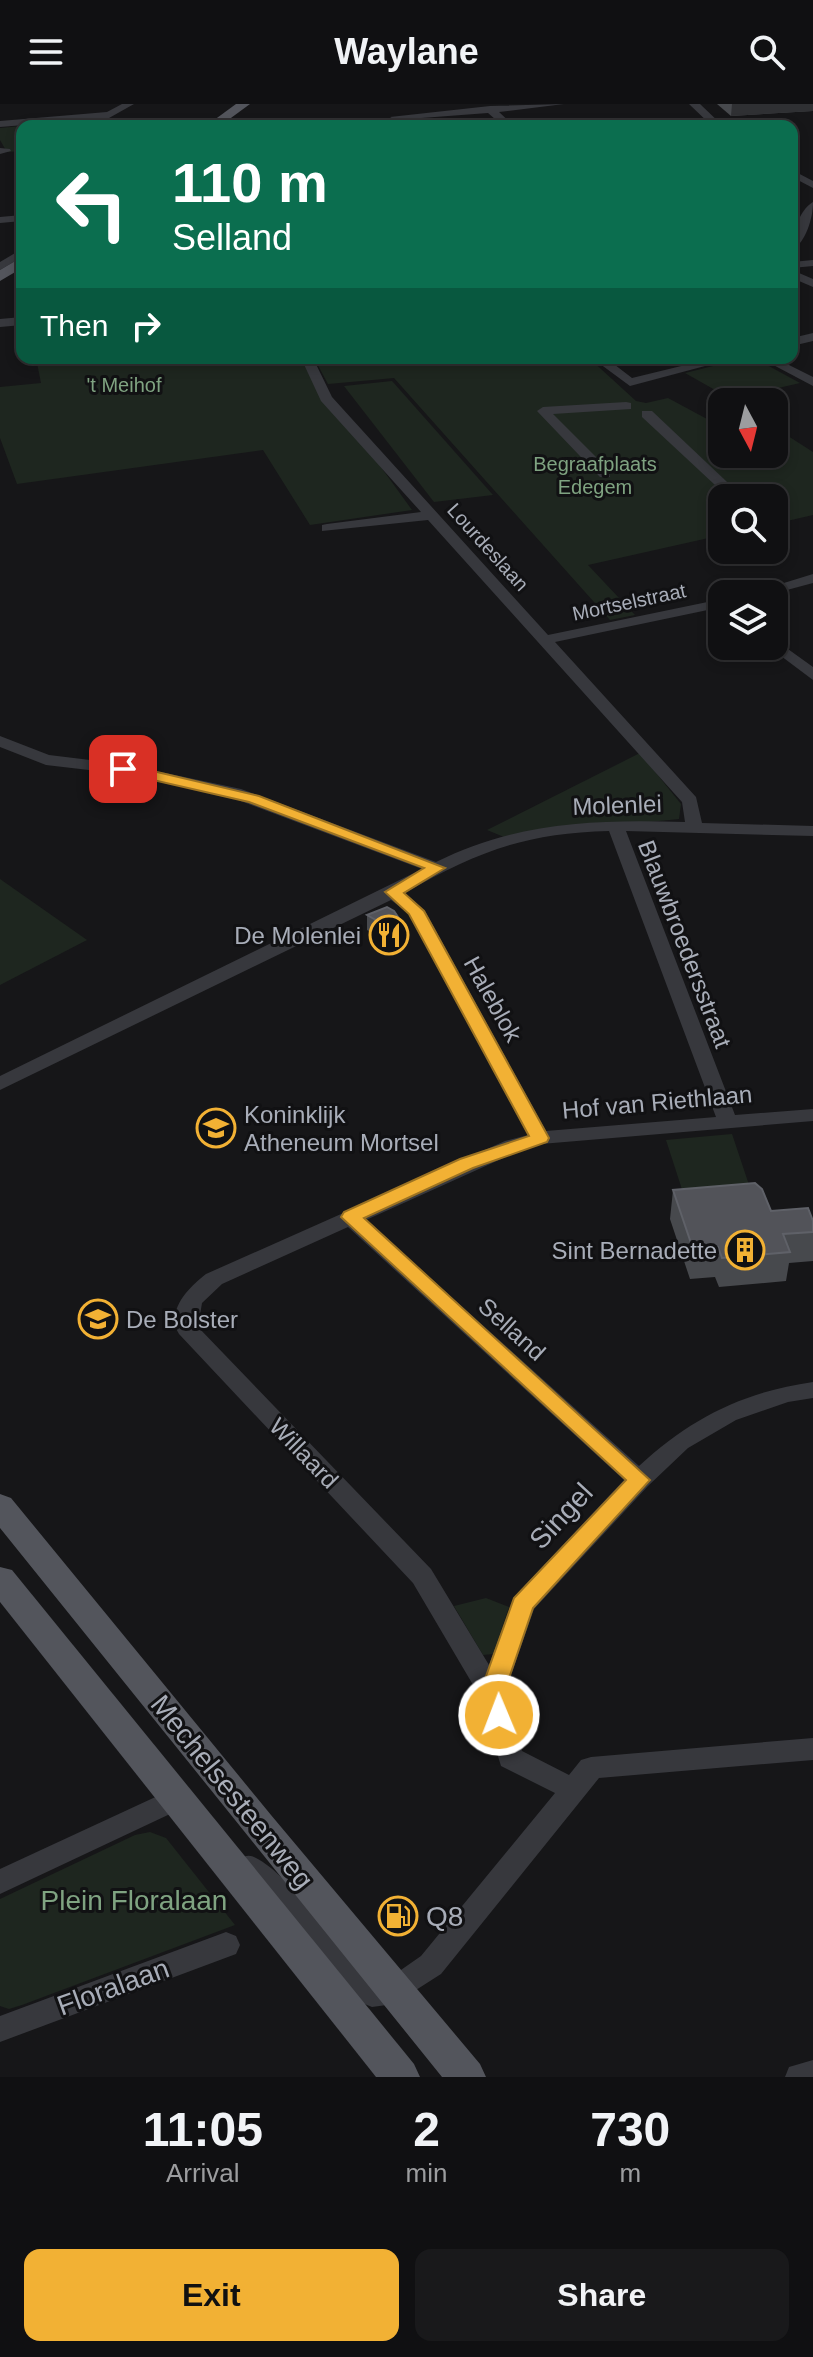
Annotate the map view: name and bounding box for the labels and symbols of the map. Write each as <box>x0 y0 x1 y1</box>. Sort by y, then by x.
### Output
park label: 't Meihof <box>87 374 162 396</box>
north arrow <box>708 388 788 468</box>
park label: Begraafplaats Edegem <box>533 453 657 498</box>
street label: Lourdeslaan <box>443 499 533 595</box>
street label: Mortselstraat <box>570 579 688 625</box>
pin <box>89 735 157 803</box>
street label: Molenlei <box>572 790 662 820</box>
street label: Blauwbroedersstraat <box>633 836 737 1052</box>
restaurant icon: De Molenlei <box>368 914 410 956</box>
place label: De Molenlei <box>234 922 361 949</box>
street label: Haleblok <box>459 952 528 1047</box>
street label: Hof van Riethlaan <box>561 1080 753 1124</box>
place label: Koninklijk Atheneum Mortsel <box>244 1101 439 1156</box>
school or university icon: Koninklijk Atheneum Mortsel <box>195 1107 237 1149</box>
building icon: Sint Bernadette <box>724 1229 766 1271</box>
place label: Sint Bernadette <box>552 1237 717 1264</box>
street label: Selland <box>473 1292 551 1366</box>
school or university icon: De Bolster <box>77 1298 119 1340</box>
place label: De Bolster <box>126 1306 238 1333</box>
street label: Willaard <box>264 1412 344 1494</box>
street label: Singel <box>523 1477 599 1555</box>
position arrow <box>457 1673 541 1757</box>
street label: Mechelsesteenweg <box>145 1689 319 1895</box>
park label: Plein Floralaan <box>41 1885 227 1916</box>
fuel station icon: Q8 <box>377 1895 419 1937</box>
place label: Q8 <box>426 1901 463 1932</box>
street label: Floralaan <box>53 1952 173 2022</box>

